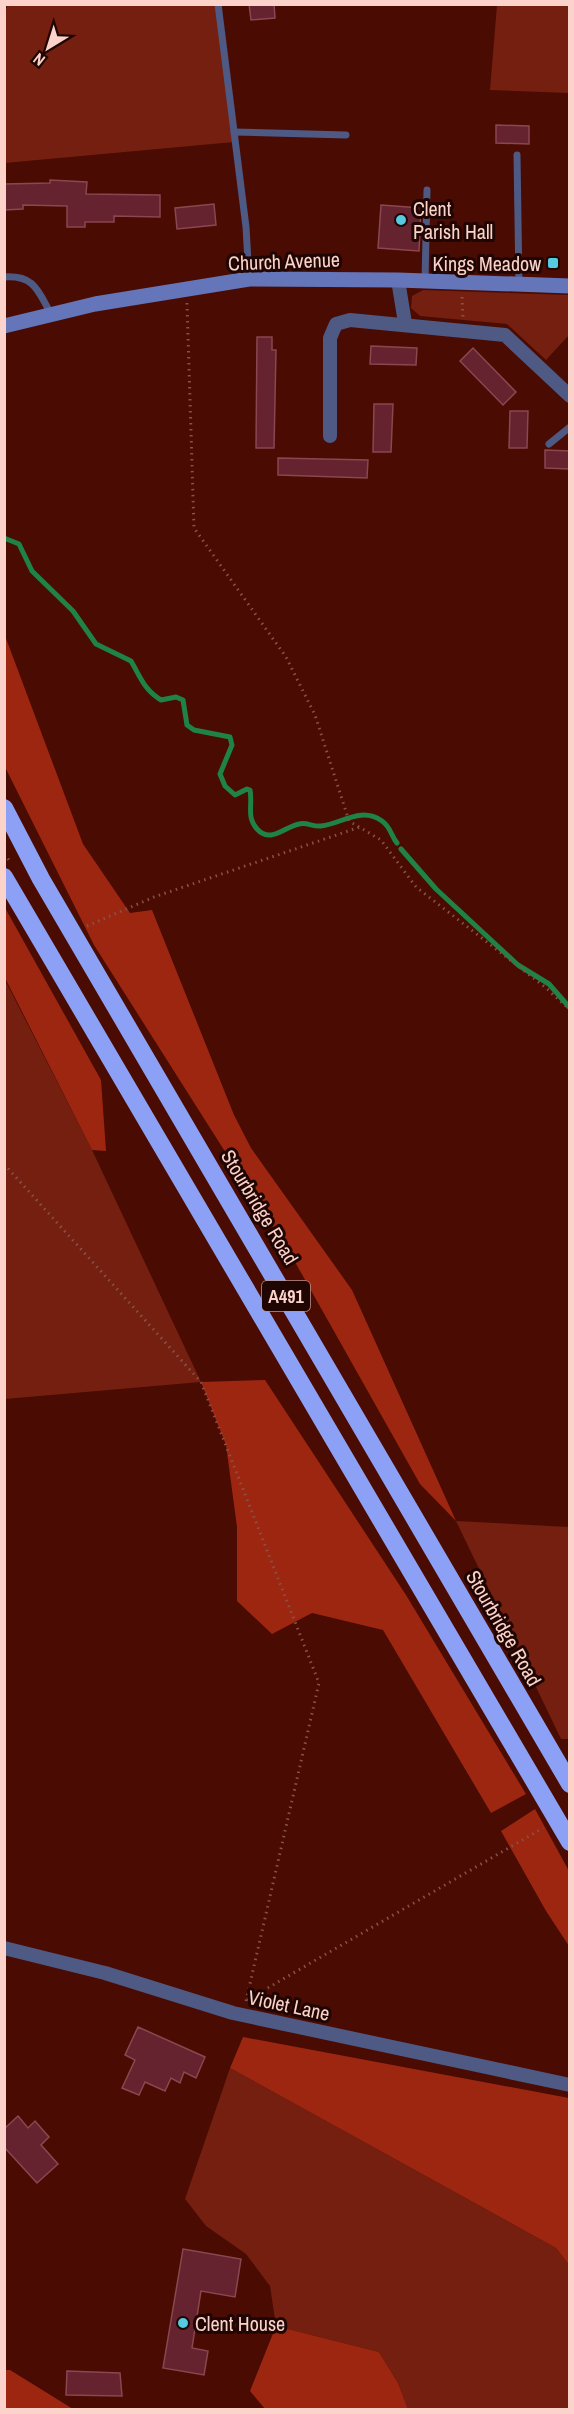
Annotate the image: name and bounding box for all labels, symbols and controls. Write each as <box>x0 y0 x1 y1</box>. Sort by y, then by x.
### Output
north arrow <box>18 18 78 78</box>
text: N <box>28 48 49 71</box>
place label: Clent Parish Hall <box>413 195 493 245</box>
marker: Clent Parish Hall <box>394 213 408 227</box>
street label: Church Avenue <box>228 246 340 276</box>
place label: Kings Meadow <box>433 250 541 277</box>
marker: Kings Meadow <box>546 256 560 270</box>
street label: Stourbridge Road <box>215 1145 305 1269</box>
road number: A491 <box>262 1281 310 1311</box>
street label: Stourbridge Road <box>460 1565 548 1691</box>
street label: Violet Lane <box>246 1983 332 2027</box>
place label: Clent House <box>195 2310 285 2337</box>
marker: Clent House <box>176 2316 190 2330</box>

